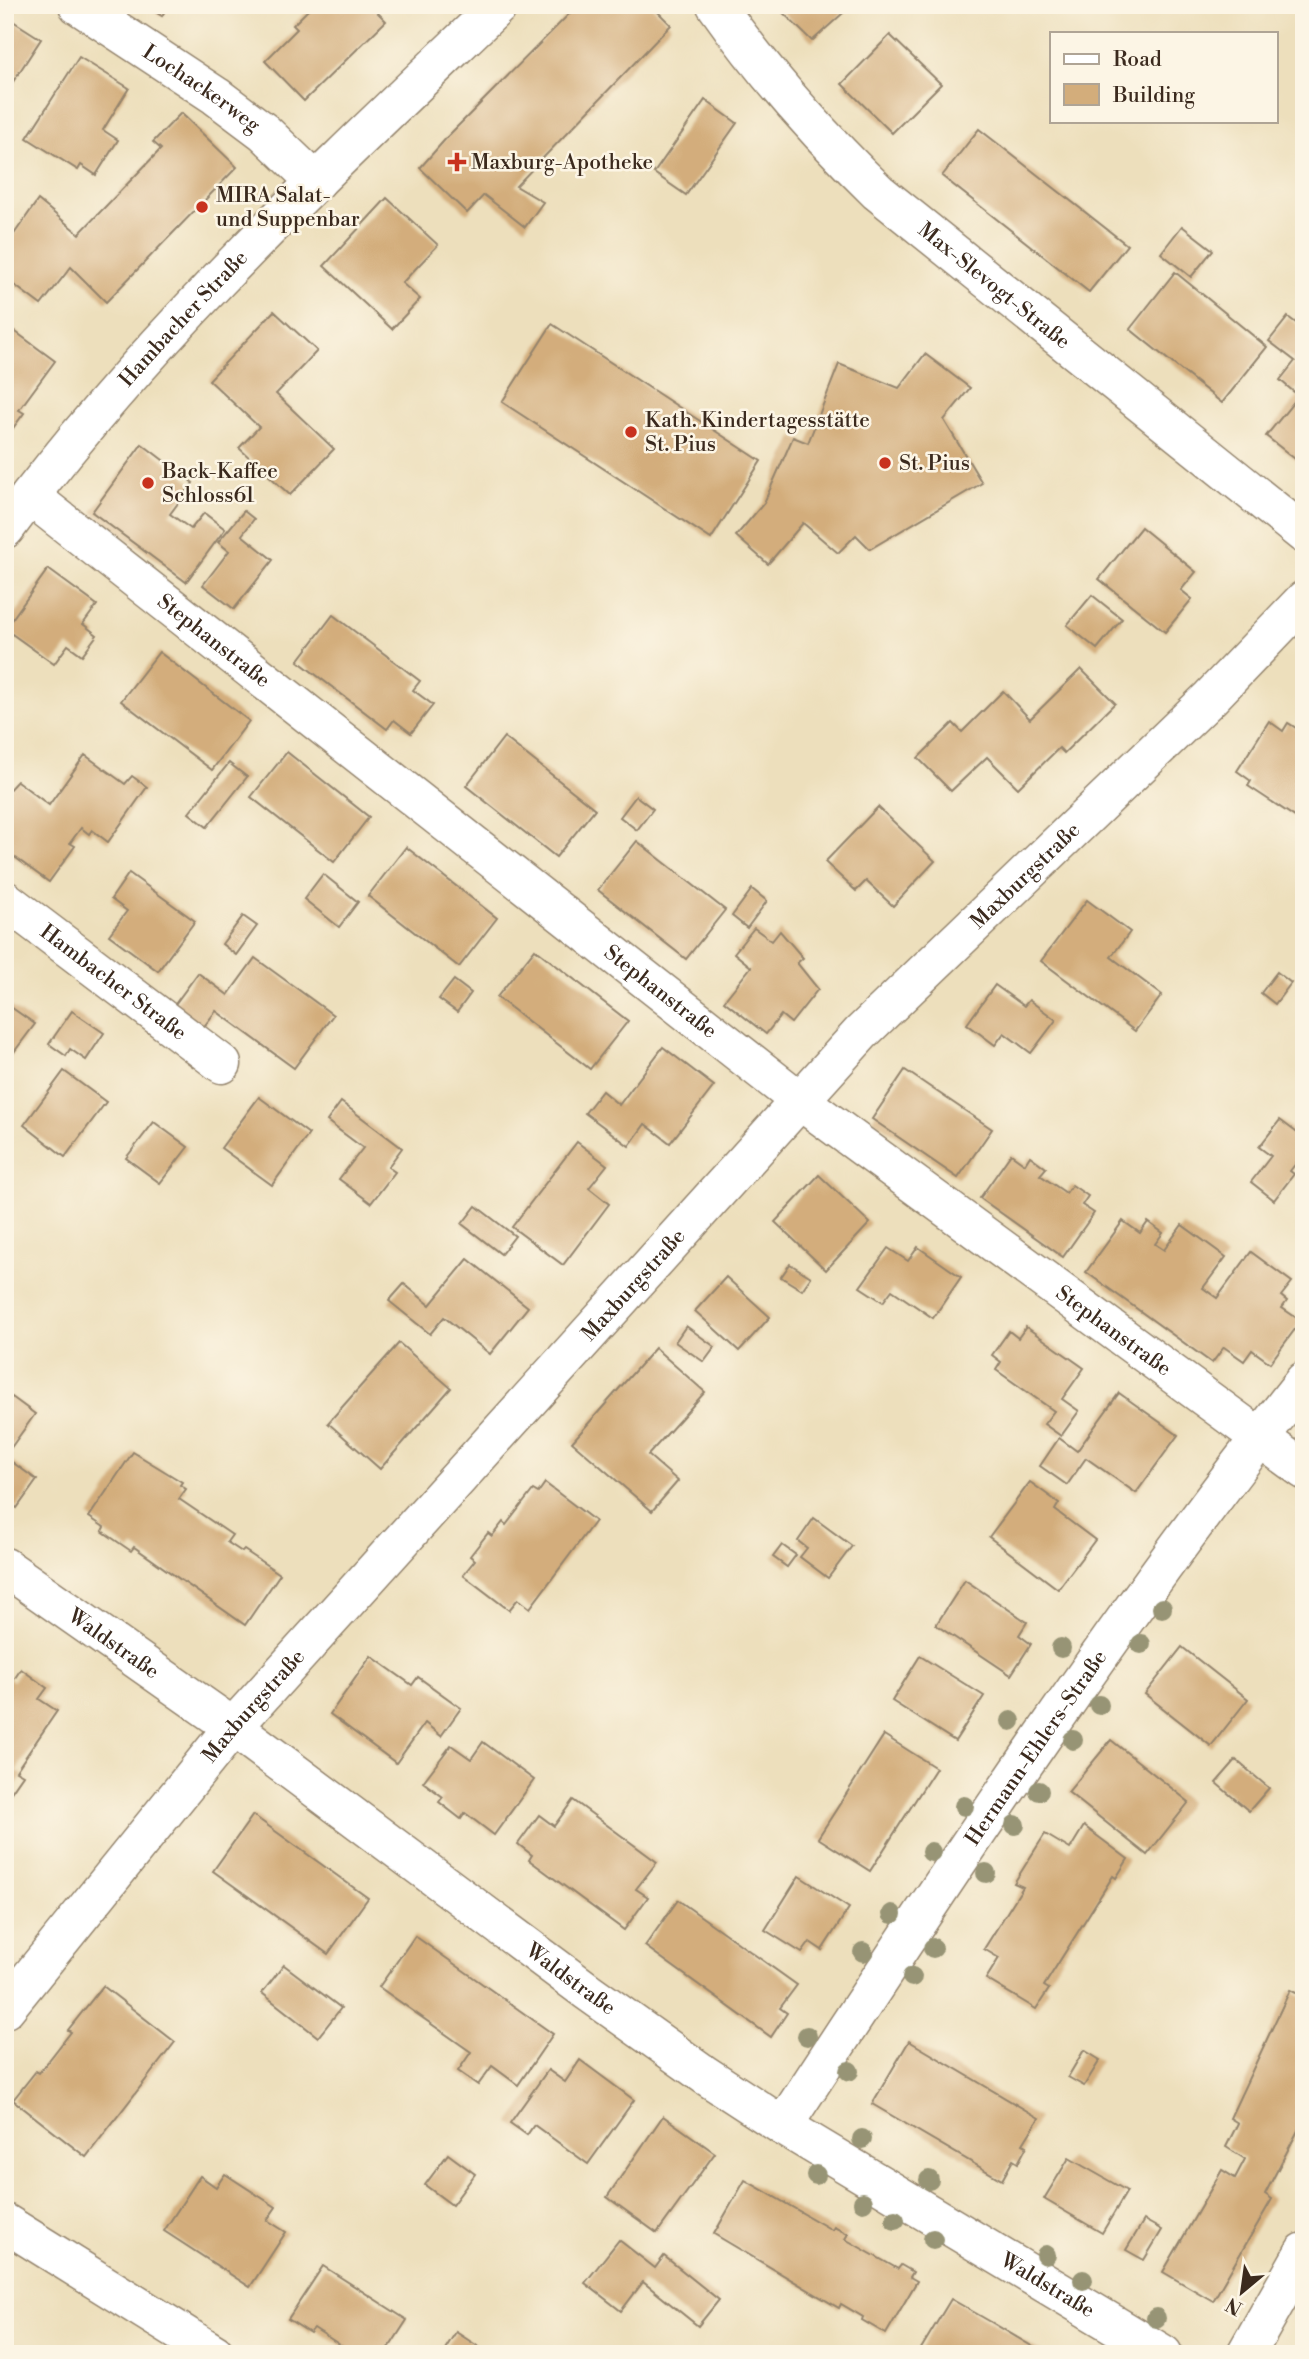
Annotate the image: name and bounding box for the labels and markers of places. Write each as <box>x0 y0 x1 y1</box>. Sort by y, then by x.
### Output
place label: Maxburg-Apotheke <box>471 150 653 176</box>
marker: Maxburg-Apotheke <box>449 154 465 170</box>
place label: MIRA Salat- und Suppenbar <box>216 183 360 233</box>
marker: MIRA Salat- und Suppenbar <box>194 199 210 215</box>
place label: Kath. Kindertagesstätte St. Pius <box>645 408 870 458</box>
marker: Kath. Kindertagesstätte St. Pius <box>623 424 639 440</box>
place label: St. Pius <box>899 451 970 477</box>
marker: St. Pius <box>877 455 893 471</box>
place label: Back-Kaffee Schloss61 <box>161 459 278 509</box>
marker: Back-Kaffee Schloss61 <box>140 475 156 491</box>

